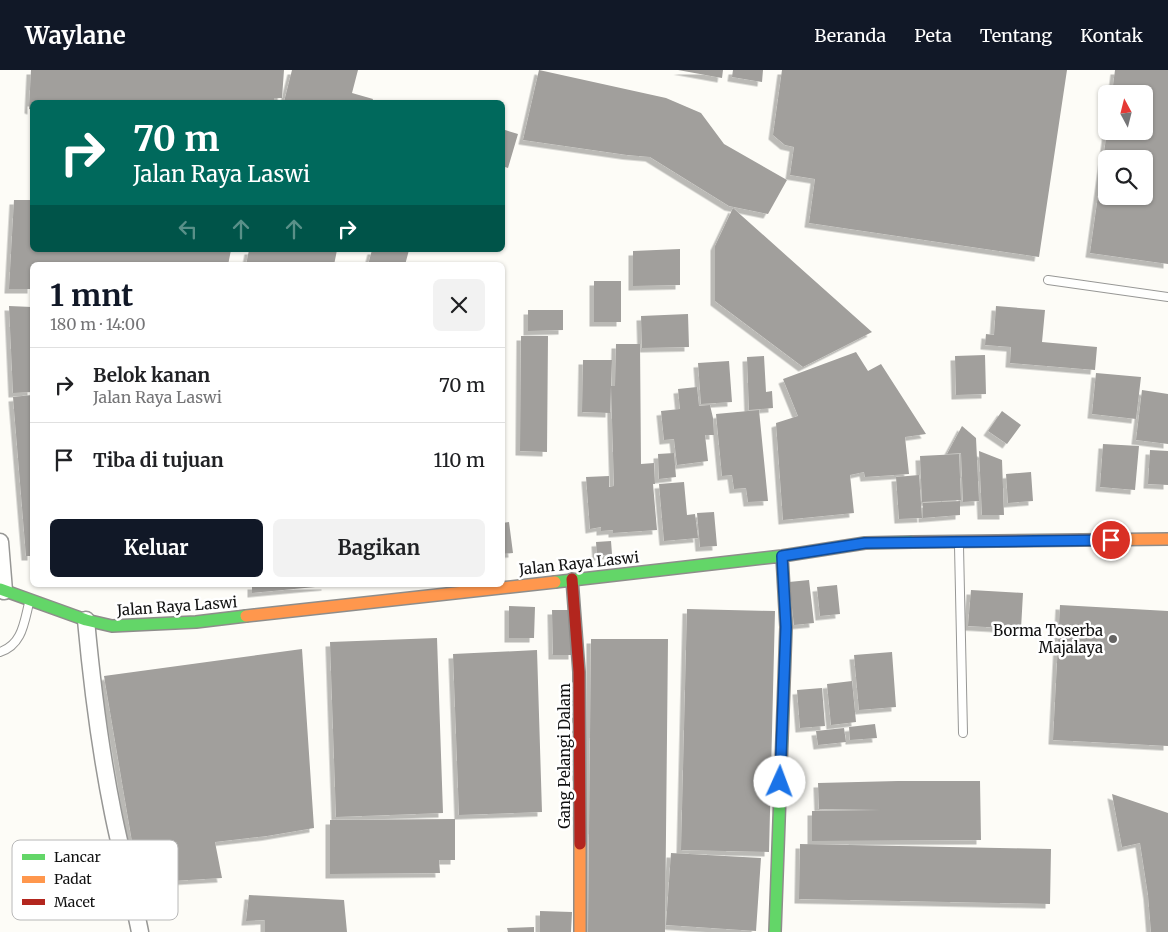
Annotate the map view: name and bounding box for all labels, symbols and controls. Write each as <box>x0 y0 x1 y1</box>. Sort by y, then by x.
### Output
text: Waylane <box>25 20 126 51</box>
text: Beranda <box>814 24 886 47</box>
text: Peta <box>914 24 952 47</box>
text: Tentang <box>980 24 1052 47</box>
text: Kontak <box>1080 24 1143 47</box>
north arrow <box>1098 85 1152 140</box>
map controls <box>1098 85 1153 205</box>
text: 70 m <box>133 117 220 161</box>
icon: right <box>50 120 115 185</box>
button: search <box>1098 150 1153 205</box>
text: Jalan Raya Laswi <box>133 160 310 188</box>
icon: left <box>174 215 202 243</box>
icon: ahead <box>227 215 255 243</box>
icon: ahead <box>280 215 308 243</box>
icon: right <box>333 215 361 243</box>
text: 1 mnt <box>50 276 133 314</box>
button: close <box>433 279 485 331</box>
text: 180 m · 14:00 <box>50 314 146 334</box>
text: Belok kanan <box>93 363 210 387</box>
icon: right <box>50 371 78 399</box>
text: 70 m <box>439 373 485 397</box>
text: Jalan Raya Laswi <box>93 387 222 407</box>
icon: arrive <box>50 446 78 474</box>
text: Tiba di tujuan <box>93 448 224 472</box>
text: 110 m <box>434 448 485 472</box>
button: Keluar <box>50 519 263 577</box>
button: Bagikan <box>273 519 485 577</box>
pin <box>1090 519 1132 561</box>
icon: arrive <box>1097 526 1125 554</box>
street label: Jalan Raya Laswi <box>517 547 640 579</box>
street label: Jalan Raya Laswi <box>115 592 238 620</box>
place label: Borma Toserba Majalaya <box>993 621 1103 657</box>
marker: Borma Toserba Majalaya <box>1107 633 1119 645</box>
street label: Gang Pelangi Dalam <box>555 683 574 829</box>
position arrow <box>753 755 805 807</box>
legend <box>12 840 178 920</box>
text: Lancar <box>54 848 101 866</box>
text: Padat <box>54 870 92 888</box>
text: Macet <box>54 893 96 911</box>

